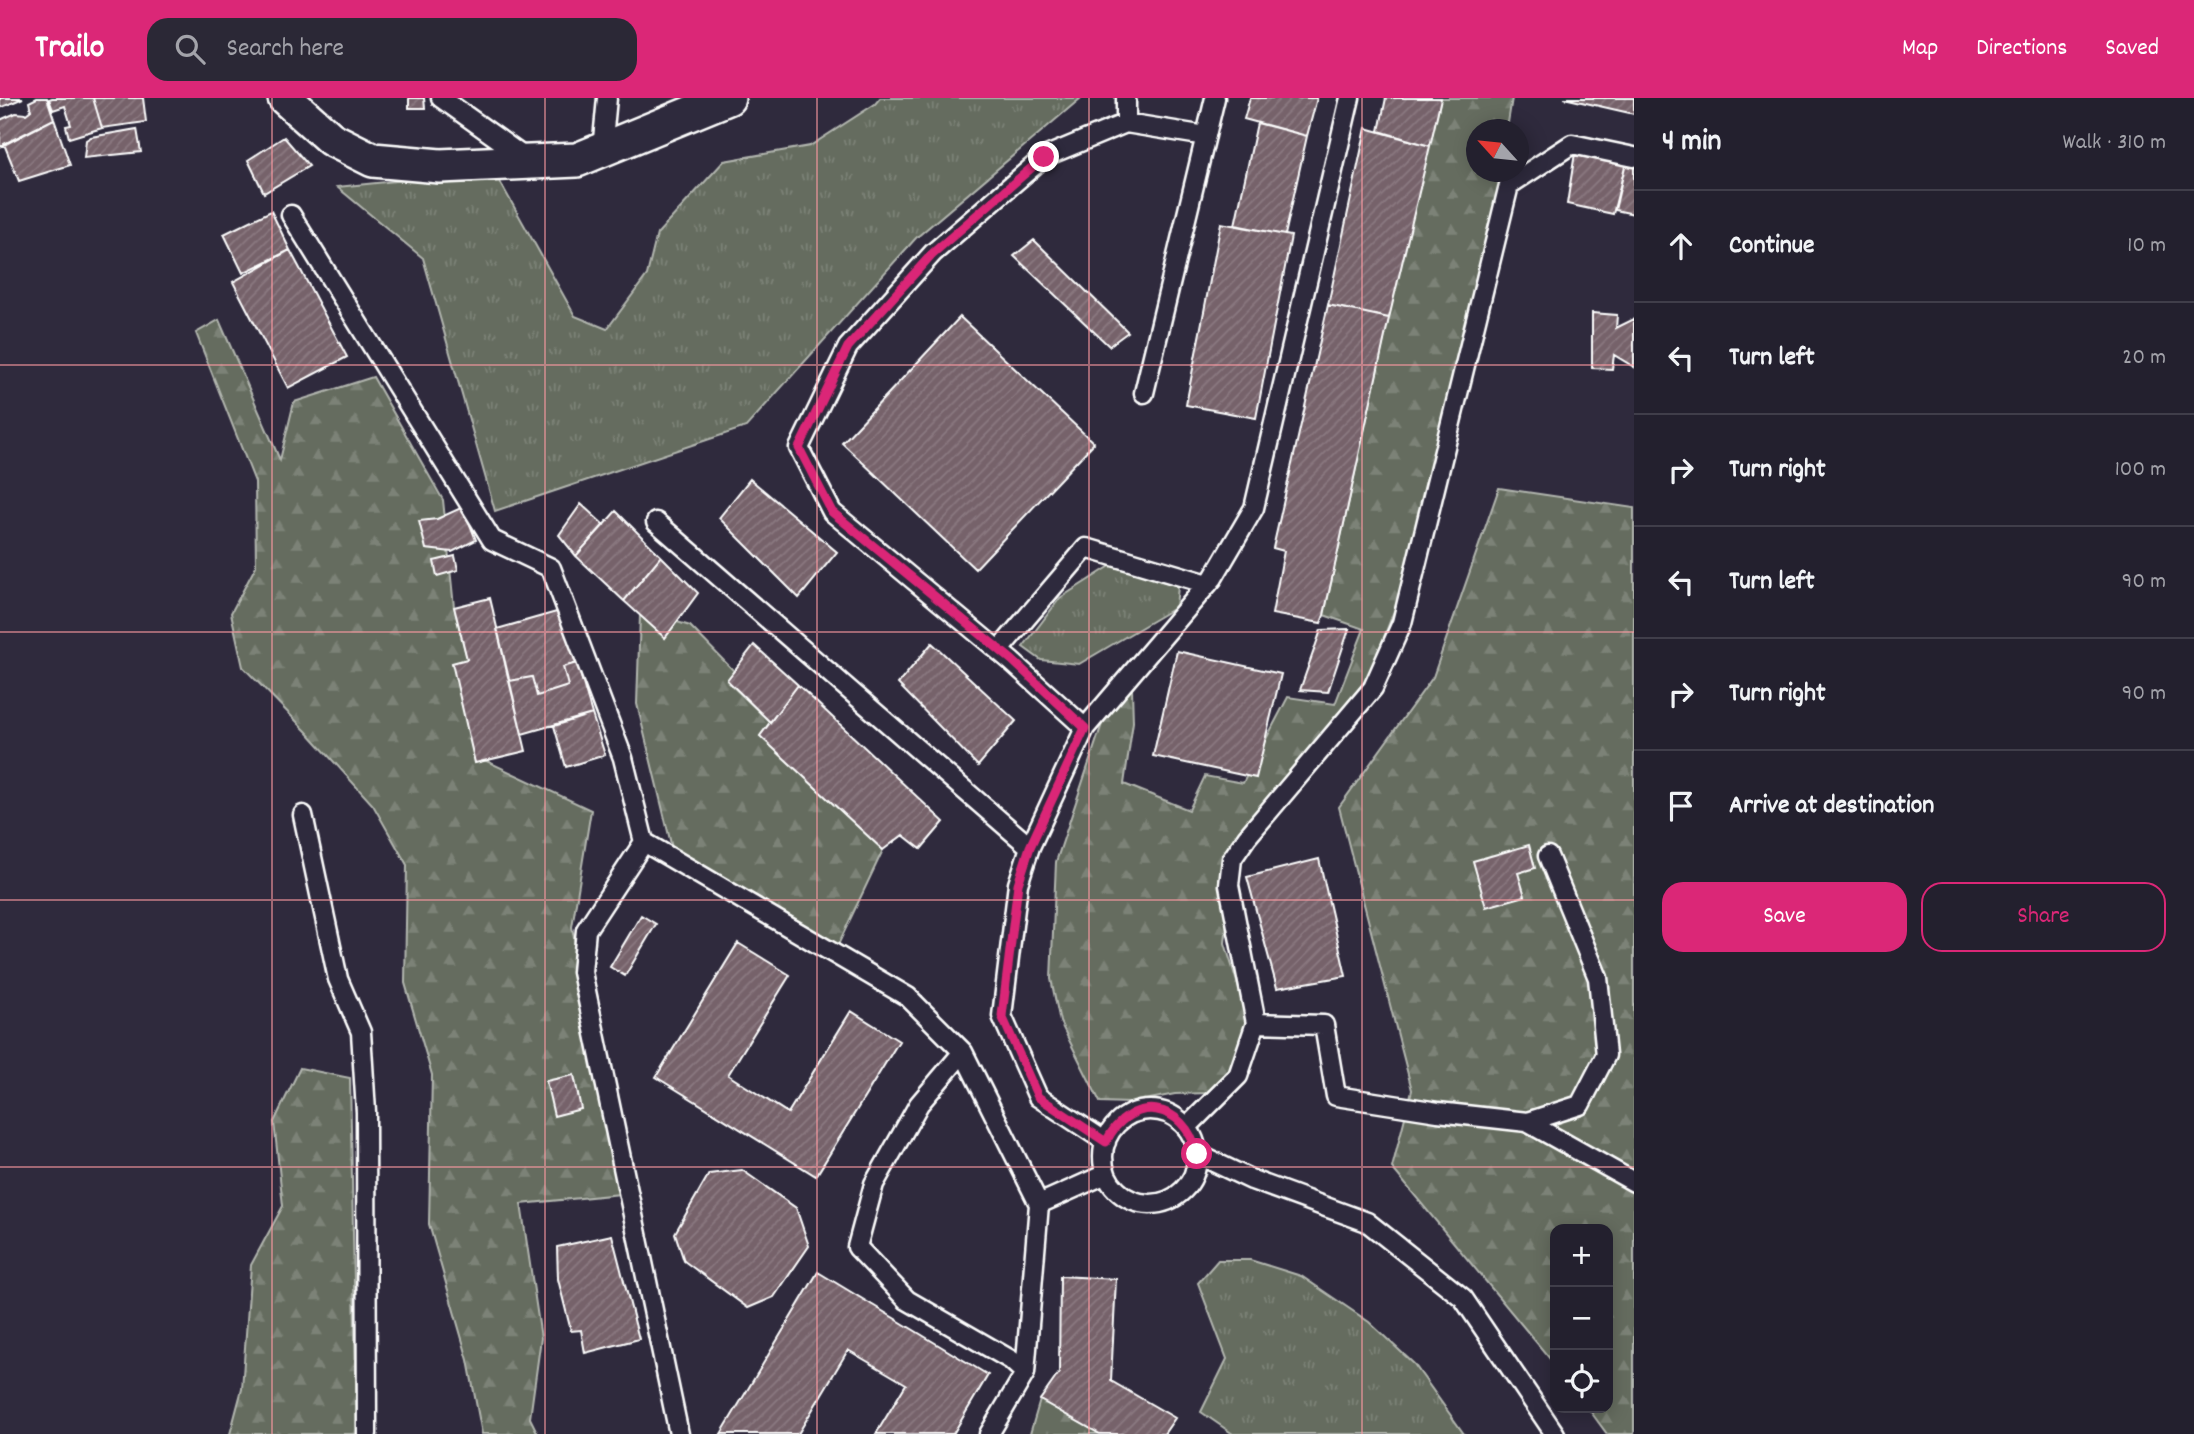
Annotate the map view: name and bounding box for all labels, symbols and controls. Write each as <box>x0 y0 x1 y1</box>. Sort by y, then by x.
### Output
search box <box>147 18 637 81</box>
text: Trailo <box>35 26 105 73</box>
icon: search <box>171 30 209 68</box>
text: Search here <box>227 31 344 68</box>
text: Map <box>1902 32 1938 66</box>
text: Directions <box>1976 32 2067 66</box>
text: Saved <box>2105 32 2159 66</box>
north arrow <box>1466 119 1529 182</box>
text: 4 min <box>1662 122 1721 165</box>
text: Walk · 310 m <box>2062 127 2166 160</box>
route end <box>1028 141 1059 172</box>
icon: ahead <box>1662 227 1700 265</box>
text: Continue <box>1729 228 1814 265</box>
text: 10 m <box>2127 230 2166 263</box>
icon: left <box>1662 339 1700 377</box>
text: Turn left <box>1729 340 1815 377</box>
text: 20 m <box>2122 342 2166 375</box>
icon: right <box>1662 451 1700 489</box>
text: Turn right <box>1729 452 1826 489</box>
text: 100 m <box>2115 454 2166 487</box>
icon: left <box>1662 563 1700 601</box>
text: Turn left <box>1729 564 1815 601</box>
text: 90 m <box>2122 566 2166 599</box>
icon: right <box>1662 675 1700 713</box>
text: Turn right <box>1729 676 1826 713</box>
text: 90 m <box>2122 678 2166 711</box>
icon: arrive <box>1662 787 1700 825</box>
text: Arrive at destination <box>1729 788 1934 825</box>
button: Save <box>1662 882 1907 952</box>
button: Share <box>1921 882 2166 952</box>
route start <box>1181 1138 1212 1169</box>
map controls <box>1550 1224 1613 1413</box>
button: + <box>1550 1224 1613 1287</box>
button: − <box>1550 1287 1613 1350</box>
button: locate <box>1550 1350 1613 1413</box>

